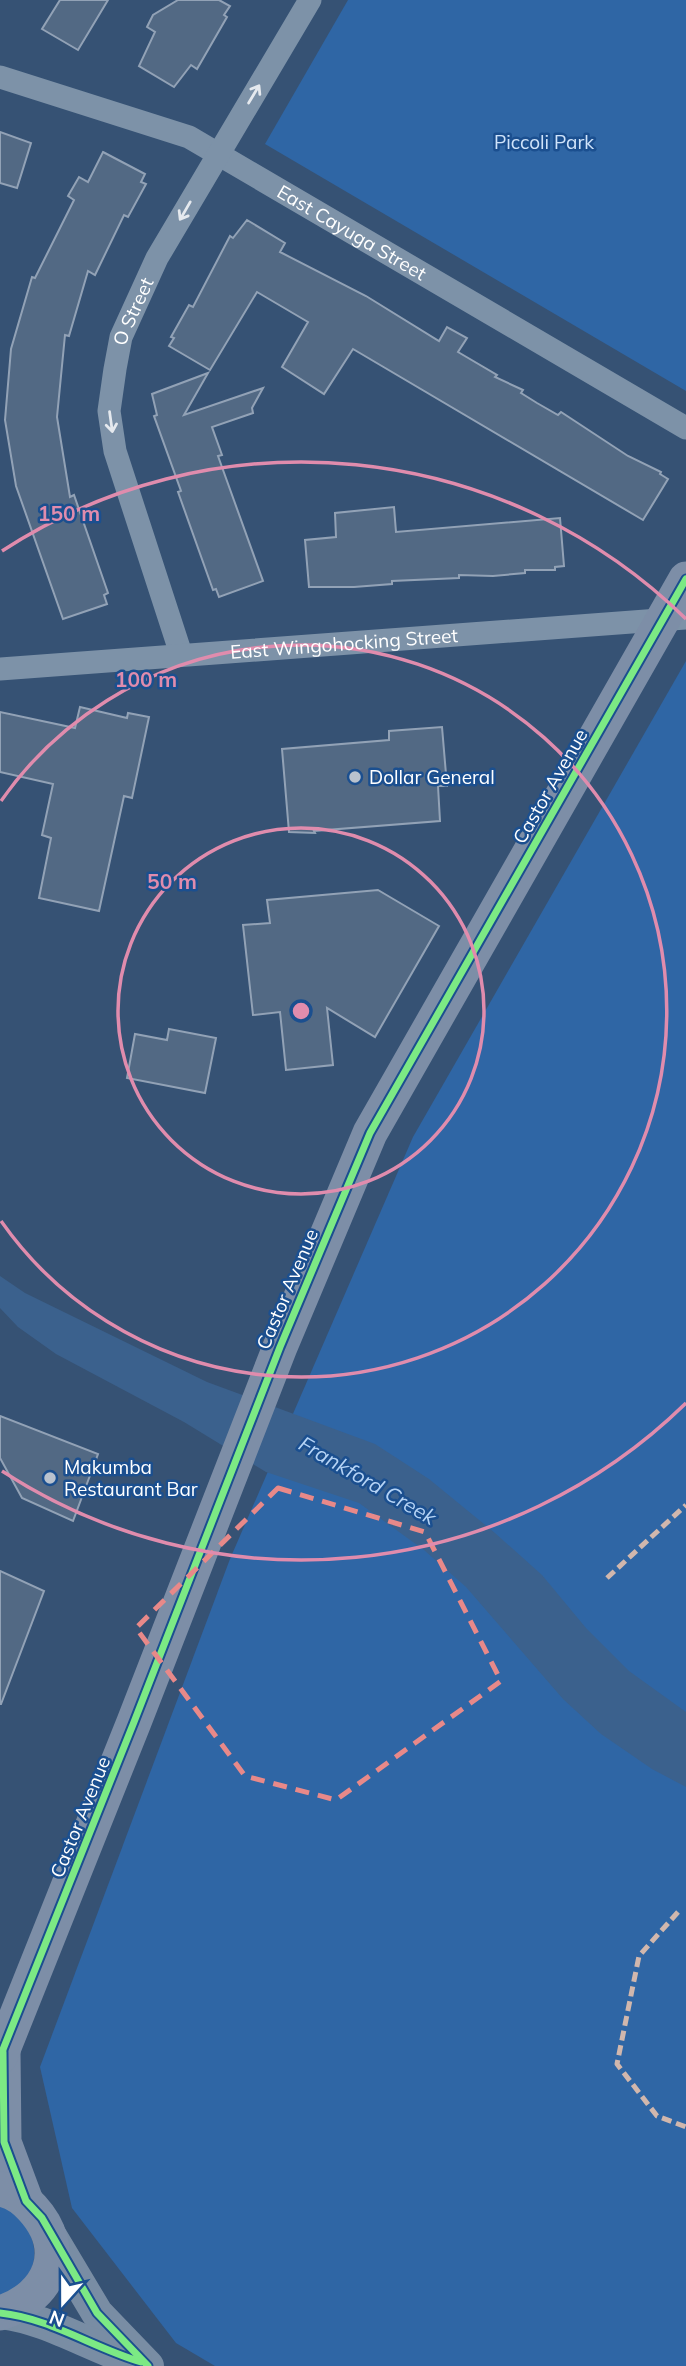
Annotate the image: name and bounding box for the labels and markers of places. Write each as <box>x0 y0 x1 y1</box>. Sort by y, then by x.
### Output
place label: Dollar General <box>369 765 495 789</box>
marker: Dollar General <box>347 769 363 785</box>
centre of rings <box>289 999 313 1023</box>
place label: Makumba Restaurant Bar <box>64 1455 198 1501</box>
marker: Makumba Restaurant Bar <box>42 1470 58 1486</box>

